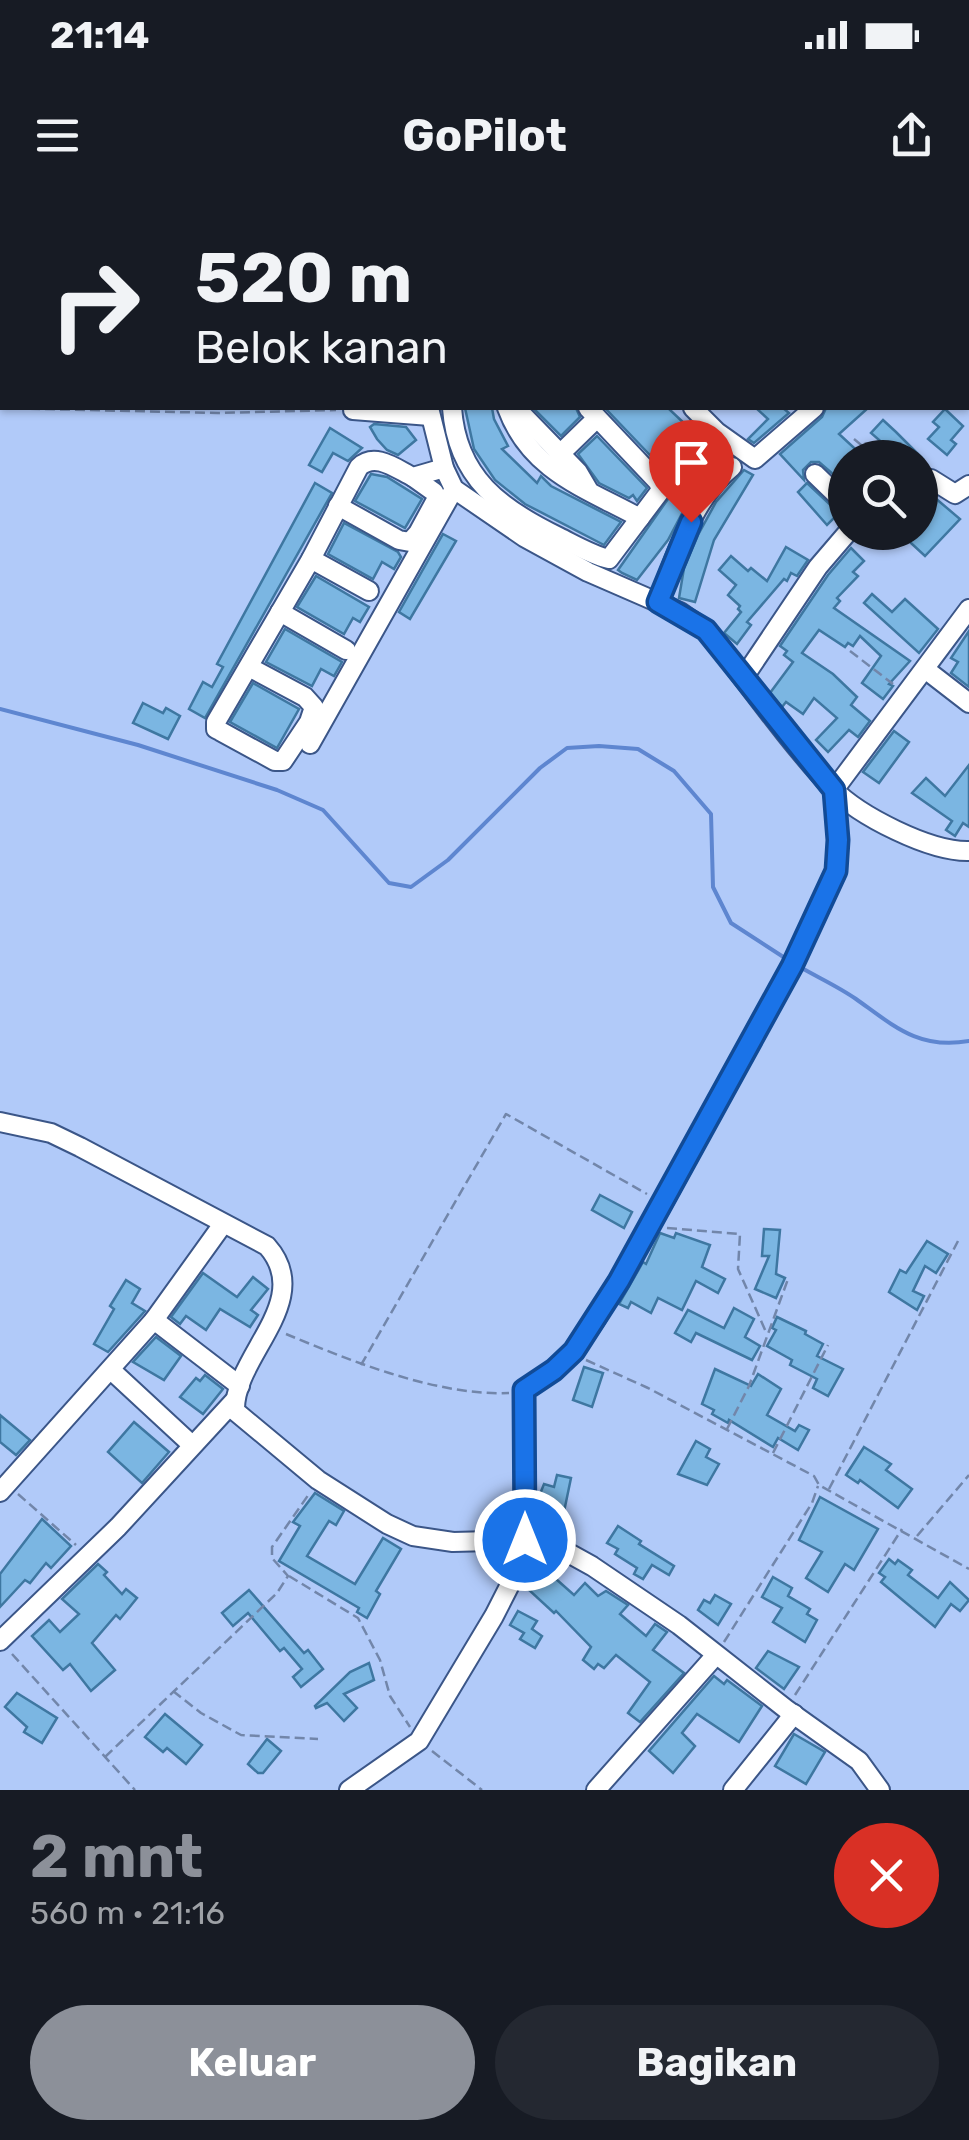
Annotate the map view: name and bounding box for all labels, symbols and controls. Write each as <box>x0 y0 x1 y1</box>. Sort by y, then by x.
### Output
text: 21:14 <box>50 12 150 58</box>
icon: menu <box>30 108 85 163</box>
icon: share <box>884 108 939 163</box>
text: GoPilot <box>402 109 567 162</box>
text: 520 m <box>195 237 412 320</box>
icon: right <box>30 240 160 370</box>
text: Belok kanan <box>195 321 448 374</box>
pin <box>649 420 734 523</box>
icon: arrive <box>664 435 719 490</box>
map controls <box>828 440 938 550</box>
button: search <box>828 440 938 550</box>
position arrow <box>473 1488 577 1592</box>
text: 2 mnt <box>30 1821 203 1892</box>
button: close <box>834 1823 939 1928</box>
text: 560 m · 21:16 <box>30 1894 225 1932</box>
button: Keluar <box>30 2005 475 2120</box>
button: Bagikan <box>495 2005 939 2120</box>

